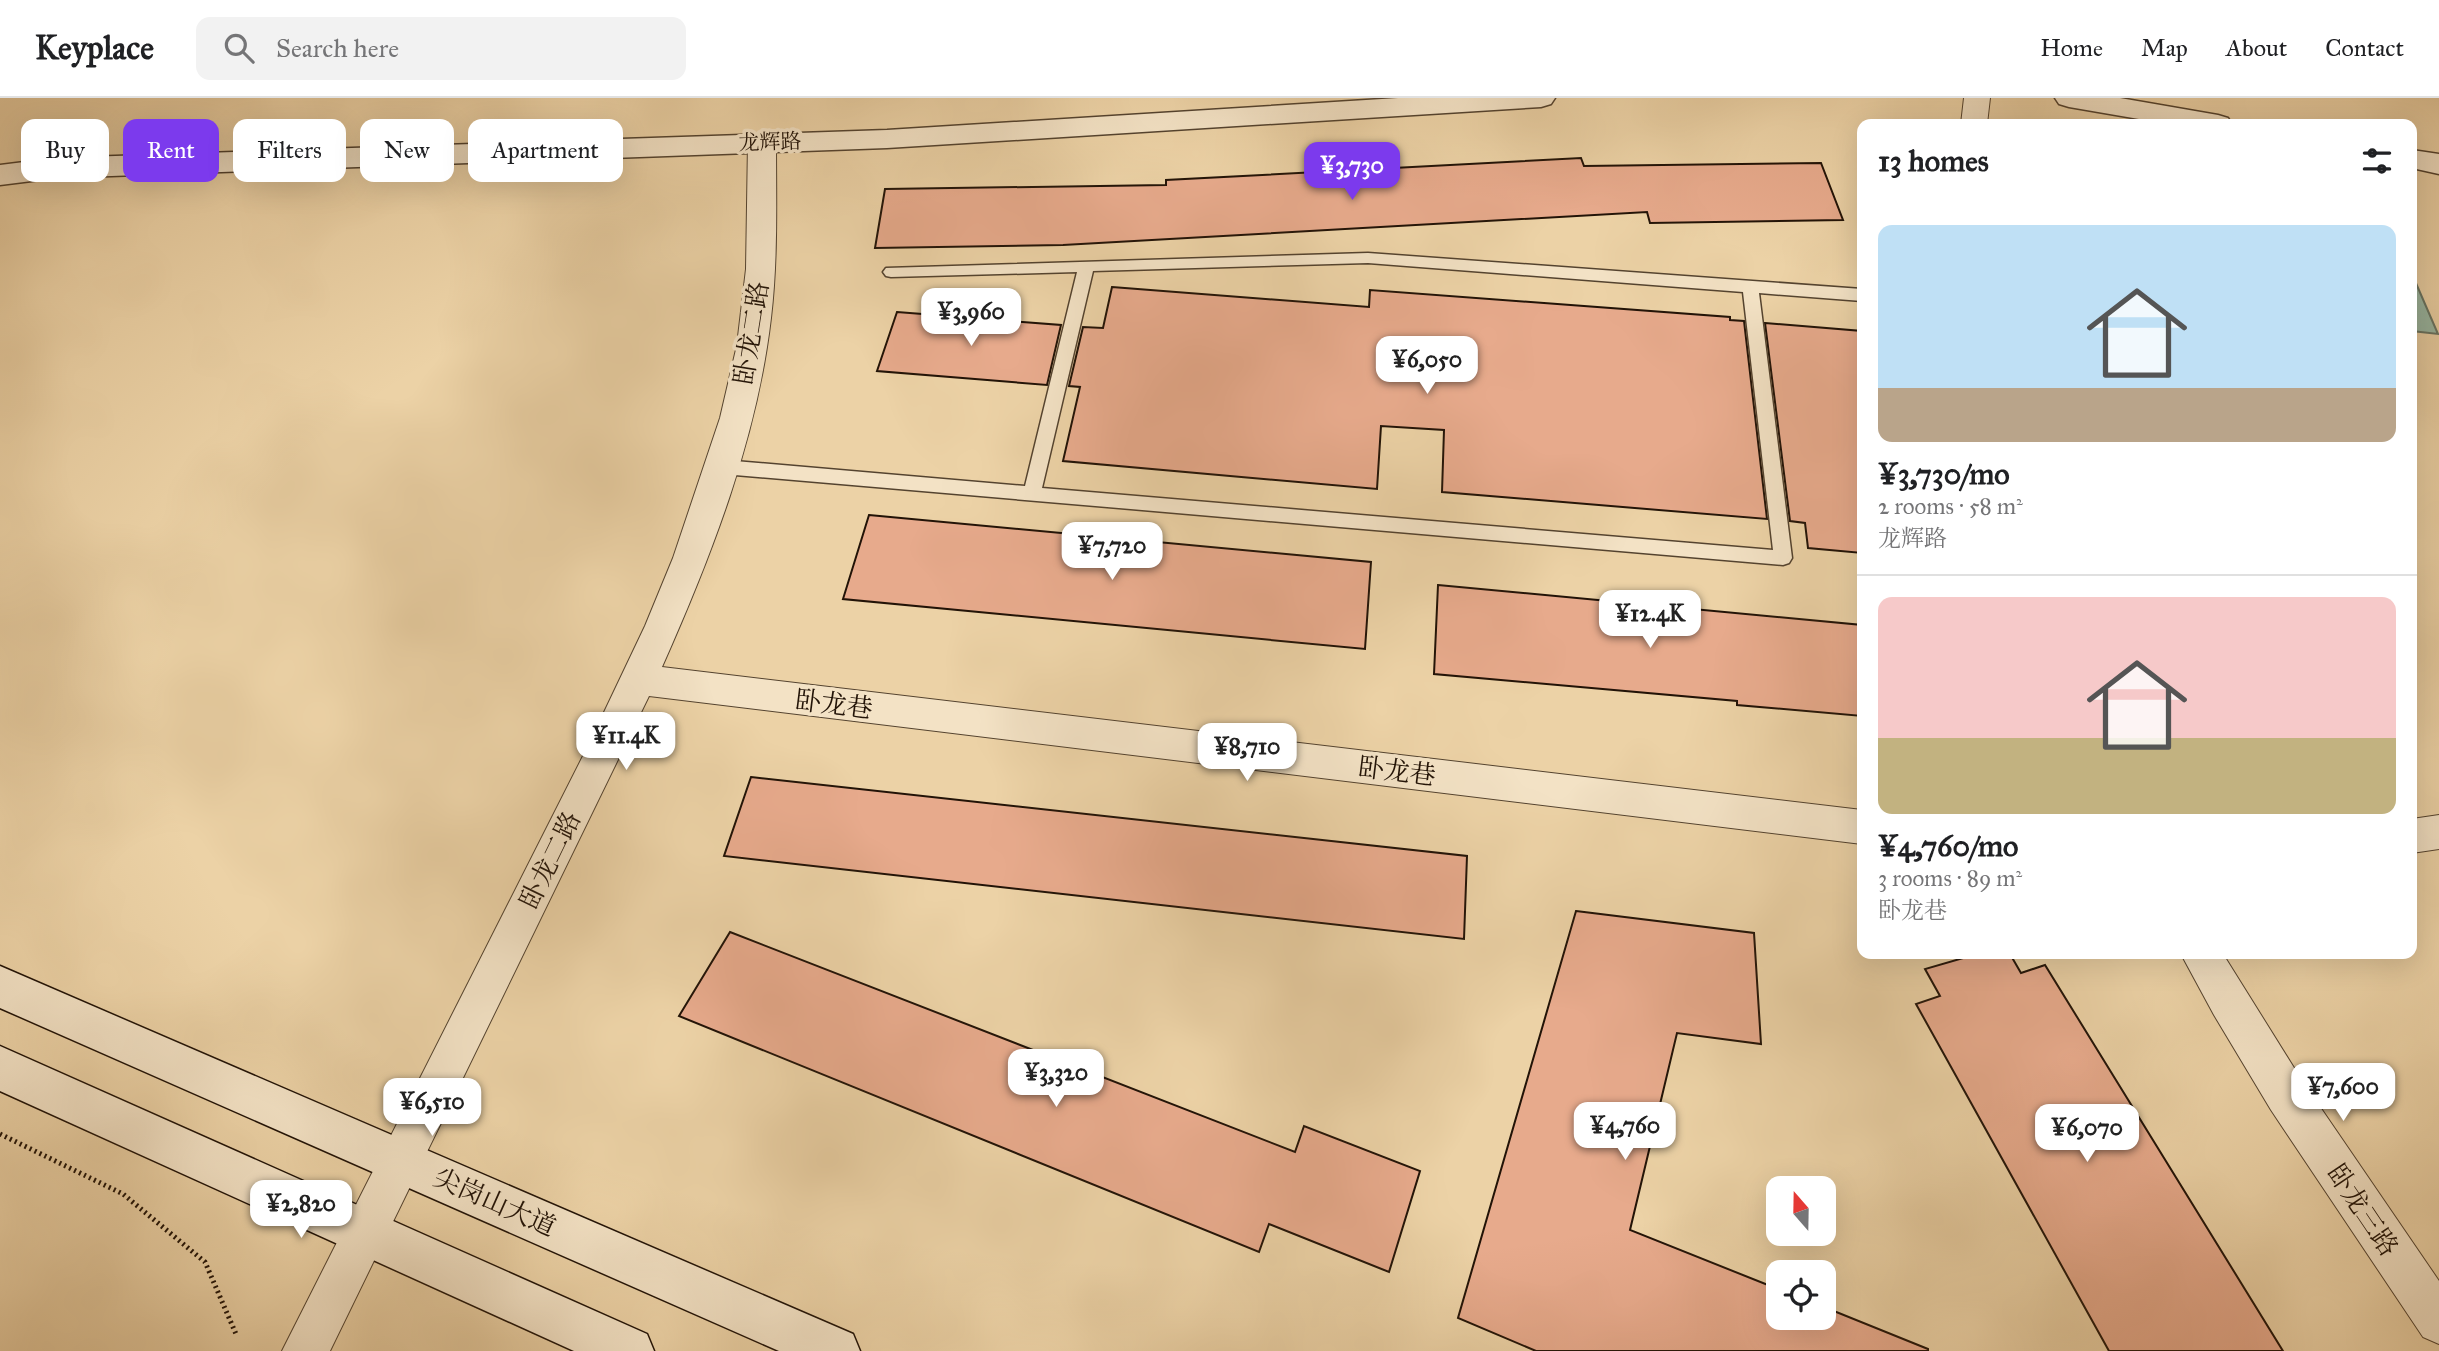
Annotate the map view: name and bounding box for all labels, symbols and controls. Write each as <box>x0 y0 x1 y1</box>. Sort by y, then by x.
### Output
search box <box>196 17 686 80</box>
text: Keyplace <box>35 28 154 68</box>
icon: search <box>220 29 258 67</box>
text: Search here <box>276 32 399 64</box>
text: Home <box>2040 33 2103 63</box>
text: Map <box>2141 33 2188 63</box>
text: About <box>2226 33 2287 63</box>
text: Contact <box>2325 33 2404 63</box>
chip: Buy <box>21 119 109 182</box>
chip: Rent <box>123 119 219 182</box>
chip: Filters <box>233 119 346 182</box>
chip: New <box>360 119 454 182</box>
chip: Apartment <box>468 119 623 182</box>
street label: 龙辉路 <box>738 128 802 156</box>
pin: ¥3,730 <box>1295 142 1409 202</box>
icon: filters <box>2358 142 2396 180</box>
text: 13 homes <box>1878 143 1989 179</box>
text: ¥3,730 <box>1320 151 1384 179</box>
icon: home <box>2074 270 2200 396</box>
street label: 卧龙二路 <box>727 279 775 387</box>
pin: ¥3,960 <box>914 288 1028 348</box>
text: ¥3,960 <box>937 297 1005 325</box>
pin: ¥6,050 <box>1370 336 1484 396</box>
text: ¥6,050 <box>1392 345 1462 373</box>
text: ¥3,730/mo <box>1878 456 2010 492</box>
text: 2 rooms · 58 m² <box>1878 492 2023 520</box>
pin: ¥7,720 <box>1055 522 1169 582</box>
text: 龙辉路 <box>1878 524 1947 552</box>
text: ¥7,720 <box>1078 531 1146 559</box>
pin: ¥12.4K <box>1593 590 1707 650</box>
text: ¥12.4K <box>1615 599 1685 627</box>
icon: home <box>2074 642 2200 768</box>
street label: 卧龙巷 <box>793 683 875 725</box>
pin: ¥11.4K <box>569 712 683 772</box>
text: ¥11.4K <box>592 721 660 749</box>
pin: ¥8,710 <box>1190 724 1304 783</box>
text: ¥8,710 <box>1214 732 1280 760</box>
street label: 卧龙巷 <box>1356 750 1438 792</box>
street label: 卧龙二路 <box>513 806 587 914</box>
text: ¥4,760/mo <box>1878 828 2018 864</box>
text: 3 rooms · 89 m² <box>1878 864 2022 892</box>
text: 卧龙巷 <box>1878 896 1947 924</box>
pin: ¥3,320 <box>999 1049 1113 1109</box>
text: ¥3,320 <box>1024 1058 1088 1086</box>
pin: ¥7,600 <box>2286 1063 2400 1123</box>
text: ¥7,600 <box>2307 1072 2379 1100</box>
pin: ¥6,510 <box>375 1079 489 1138</box>
text: ¥6,510 <box>399 1087 465 1115</box>
pin: ¥4,760 <box>1568 1102 1682 1162</box>
pin: ¥6,070 <box>2030 1104 2144 1164</box>
text: ¥4,760 <box>1590 1111 1660 1139</box>
text: ¥6,070 <box>2051 1113 2123 1141</box>
street label: 卧龙三路 <box>2321 1158 2405 1262</box>
street label: 尖岗山大道 <box>429 1161 561 1243</box>
north arrow <box>1766 1176 1836 1246</box>
map controls <box>1766 1176 1836 1330</box>
pin: ¥2,820 <box>244 1180 358 1240</box>
text: ¥2,820 <box>266 1189 336 1217</box>
button: locate <box>1766 1260 1836 1330</box>

